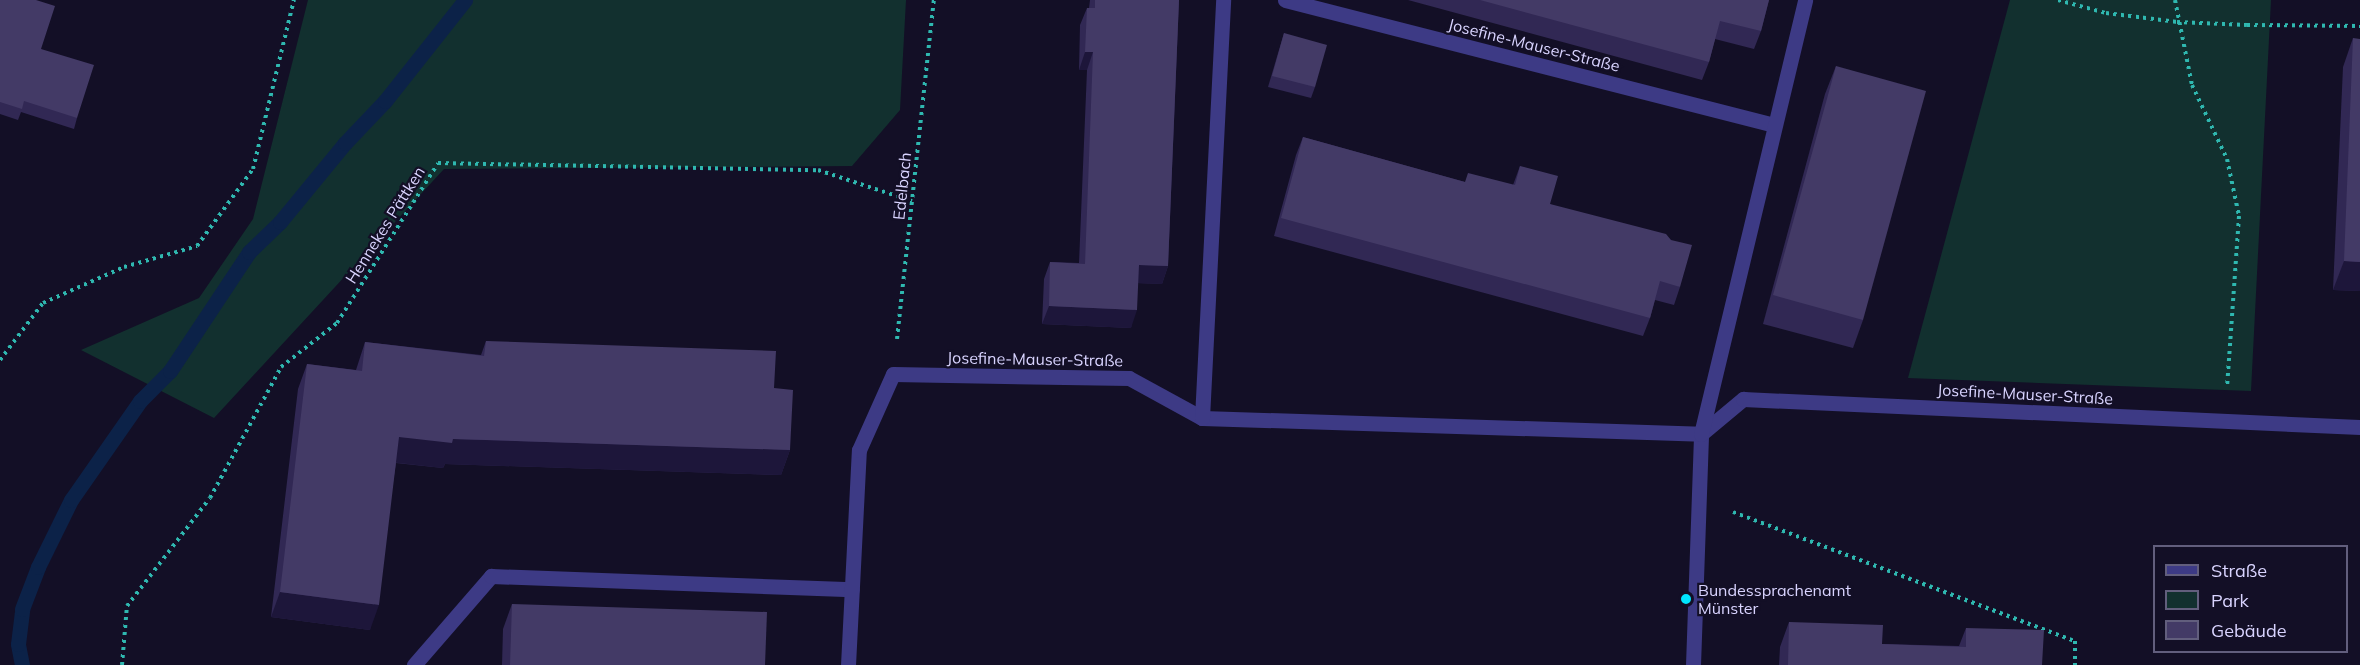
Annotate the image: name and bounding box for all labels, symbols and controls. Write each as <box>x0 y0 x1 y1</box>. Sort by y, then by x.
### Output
street label: Josefine-Mauser-Straße <box>1446 14 1622 76</box>
street label: Edelbach <box>889 151 915 221</box>
street label: Hennekes Pättken <box>341 163 429 287</box>
street label: Josefine-Mauser-Straße <box>947 348 1123 370</box>
street label: Josefine-Mauser-Straße <box>1937 380 2113 408</box>
legend <box>2153 545 2348 653</box>
text: Straße <box>2211 559 2267 582</box>
place label: Bundessprachenamt Münster <box>1698 580 1851 618</box>
text: Park <box>2211 589 2249 612</box>
marker: Bundessprachenamt Münster <box>1679 592 1693 606</box>
text: Gebäude <box>2211 619 2287 642</box>

